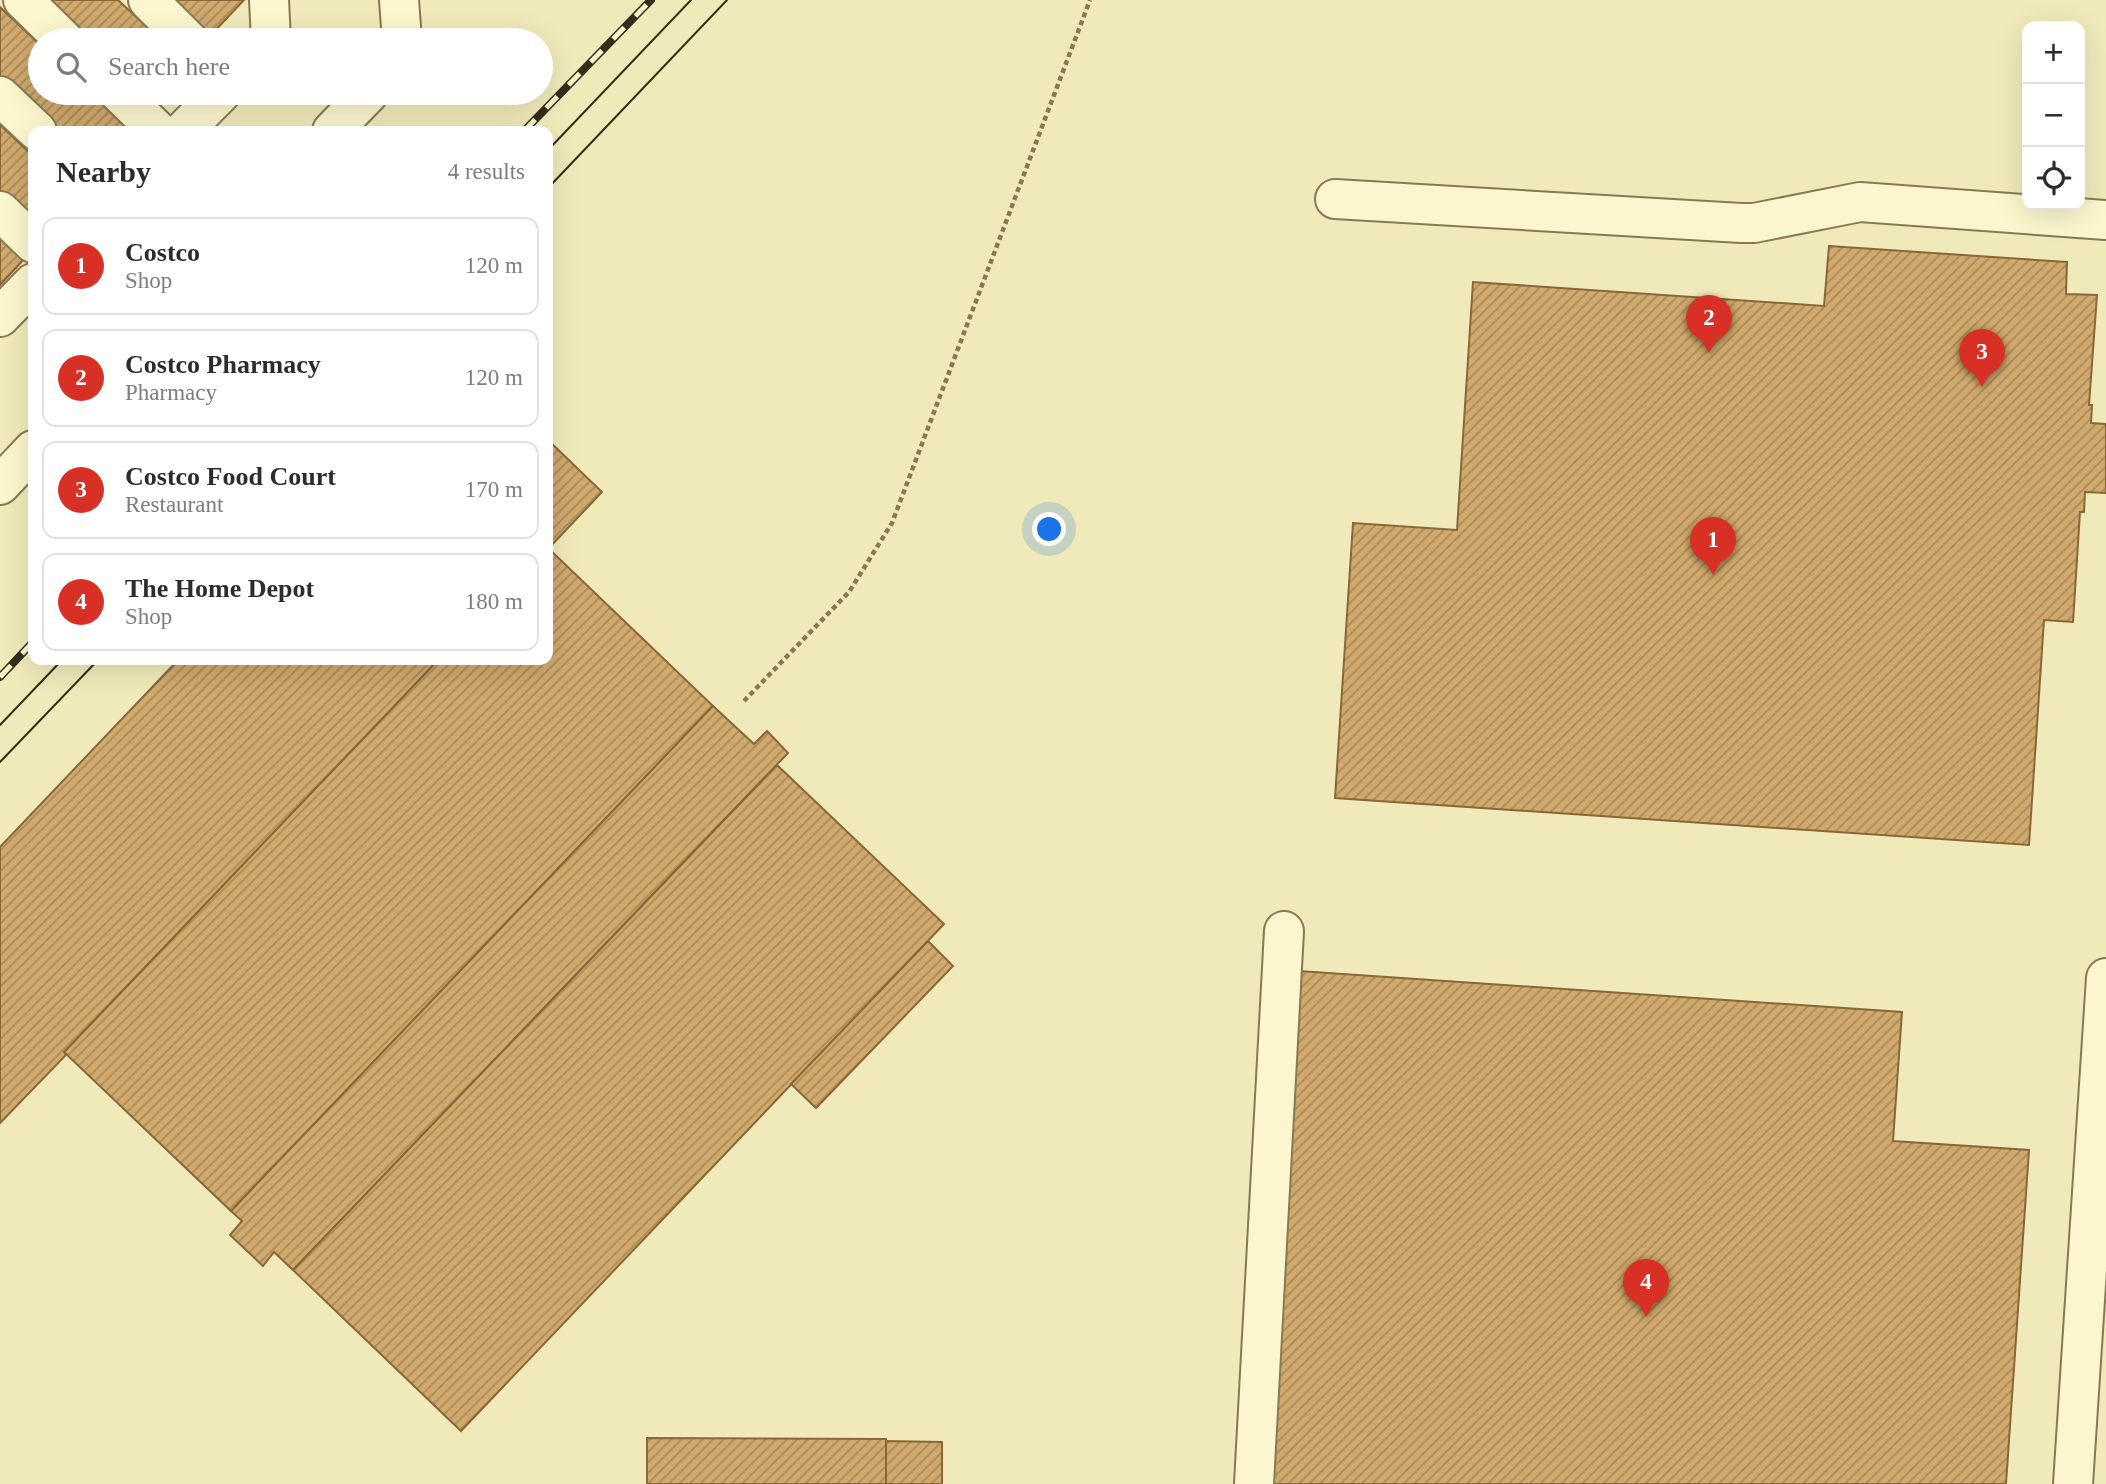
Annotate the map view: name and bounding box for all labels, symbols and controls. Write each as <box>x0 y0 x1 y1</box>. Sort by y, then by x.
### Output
map controls <box>2022 21 2085 210</box>
button: + <box>2022 21 2085 84</box>
search box <box>28 28 553 105</box>
icon: search <box>52 48 90 86</box>
text: Search here <box>108 52 230 81</box>
button: − <box>2022 84 2085 147</box>
button: locate <box>2022 147 2085 210</box>
text: Nearby <box>56 155 151 188</box>
text: 4 results <box>448 159 525 184</box>
text: Costco <box>125 238 200 267</box>
text: 1 <box>75 253 87 278</box>
text: 120 m <box>465 253 523 278</box>
text: Shop <box>125 268 172 293</box>
pin: 2 <box>1686 295 1732 353</box>
pin: 3 <box>1959 329 2005 387</box>
text: Costco Pharmacy <box>125 350 321 379</box>
text: 2 <box>75 365 87 390</box>
text: 120 m <box>465 365 523 390</box>
text: Pharmacy <box>125 380 217 405</box>
text: Costco Food Court <box>125 462 336 491</box>
text: 3 <box>75 477 87 502</box>
text: 170 m <box>465 477 523 502</box>
text: Restaurant <box>125 492 223 517</box>
your location <box>1032 512 1066 546</box>
pin: 1 <box>1690 517 1736 575</box>
text: The Home Depot <box>125 574 314 603</box>
text: 4 <box>75 589 87 614</box>
text: 180 m <box>465 589 523 614</box>
text: Shop <box>125 604 172 629</box>
pin: 4 <box>1623 1259 1669 1317</box>

